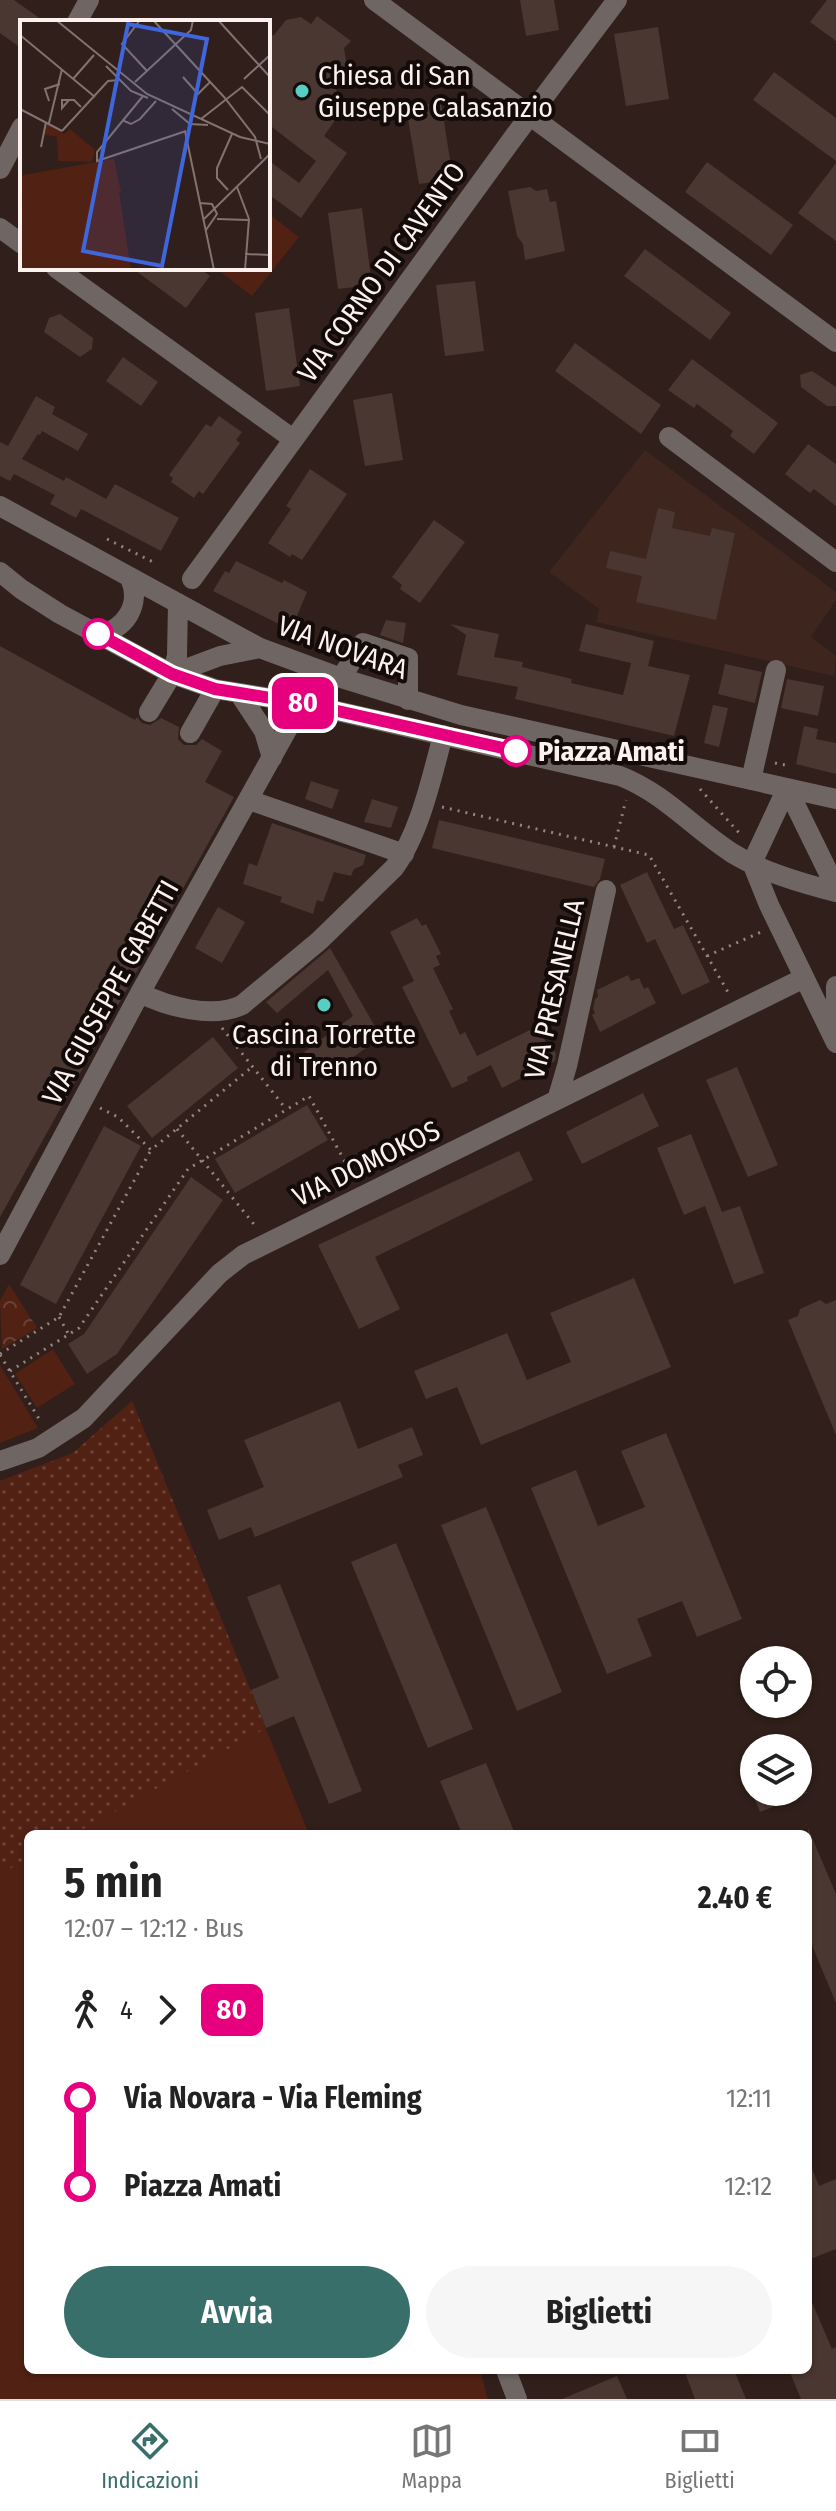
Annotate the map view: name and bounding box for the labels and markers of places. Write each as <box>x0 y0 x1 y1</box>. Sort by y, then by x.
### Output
place label: Chiesa di San Giuseppe Calasanzio <box>318 59 553 124</box>
marker: Chiesa di San Giuseppe Calasanzio <box>293 82 311 100</box>
unlabelled marker <box>83 619 113 649</box>
place label: Piazza Amati <box>538 735 685 768</box>
marker: Piazza Amati <box>501 736 531 766</box>
marker: Cascina Torrette di Trenno <box>315 996 333 1014</box>
place label: Cascina Torrette di Trenno <box>232 1018 416 1083</box>

